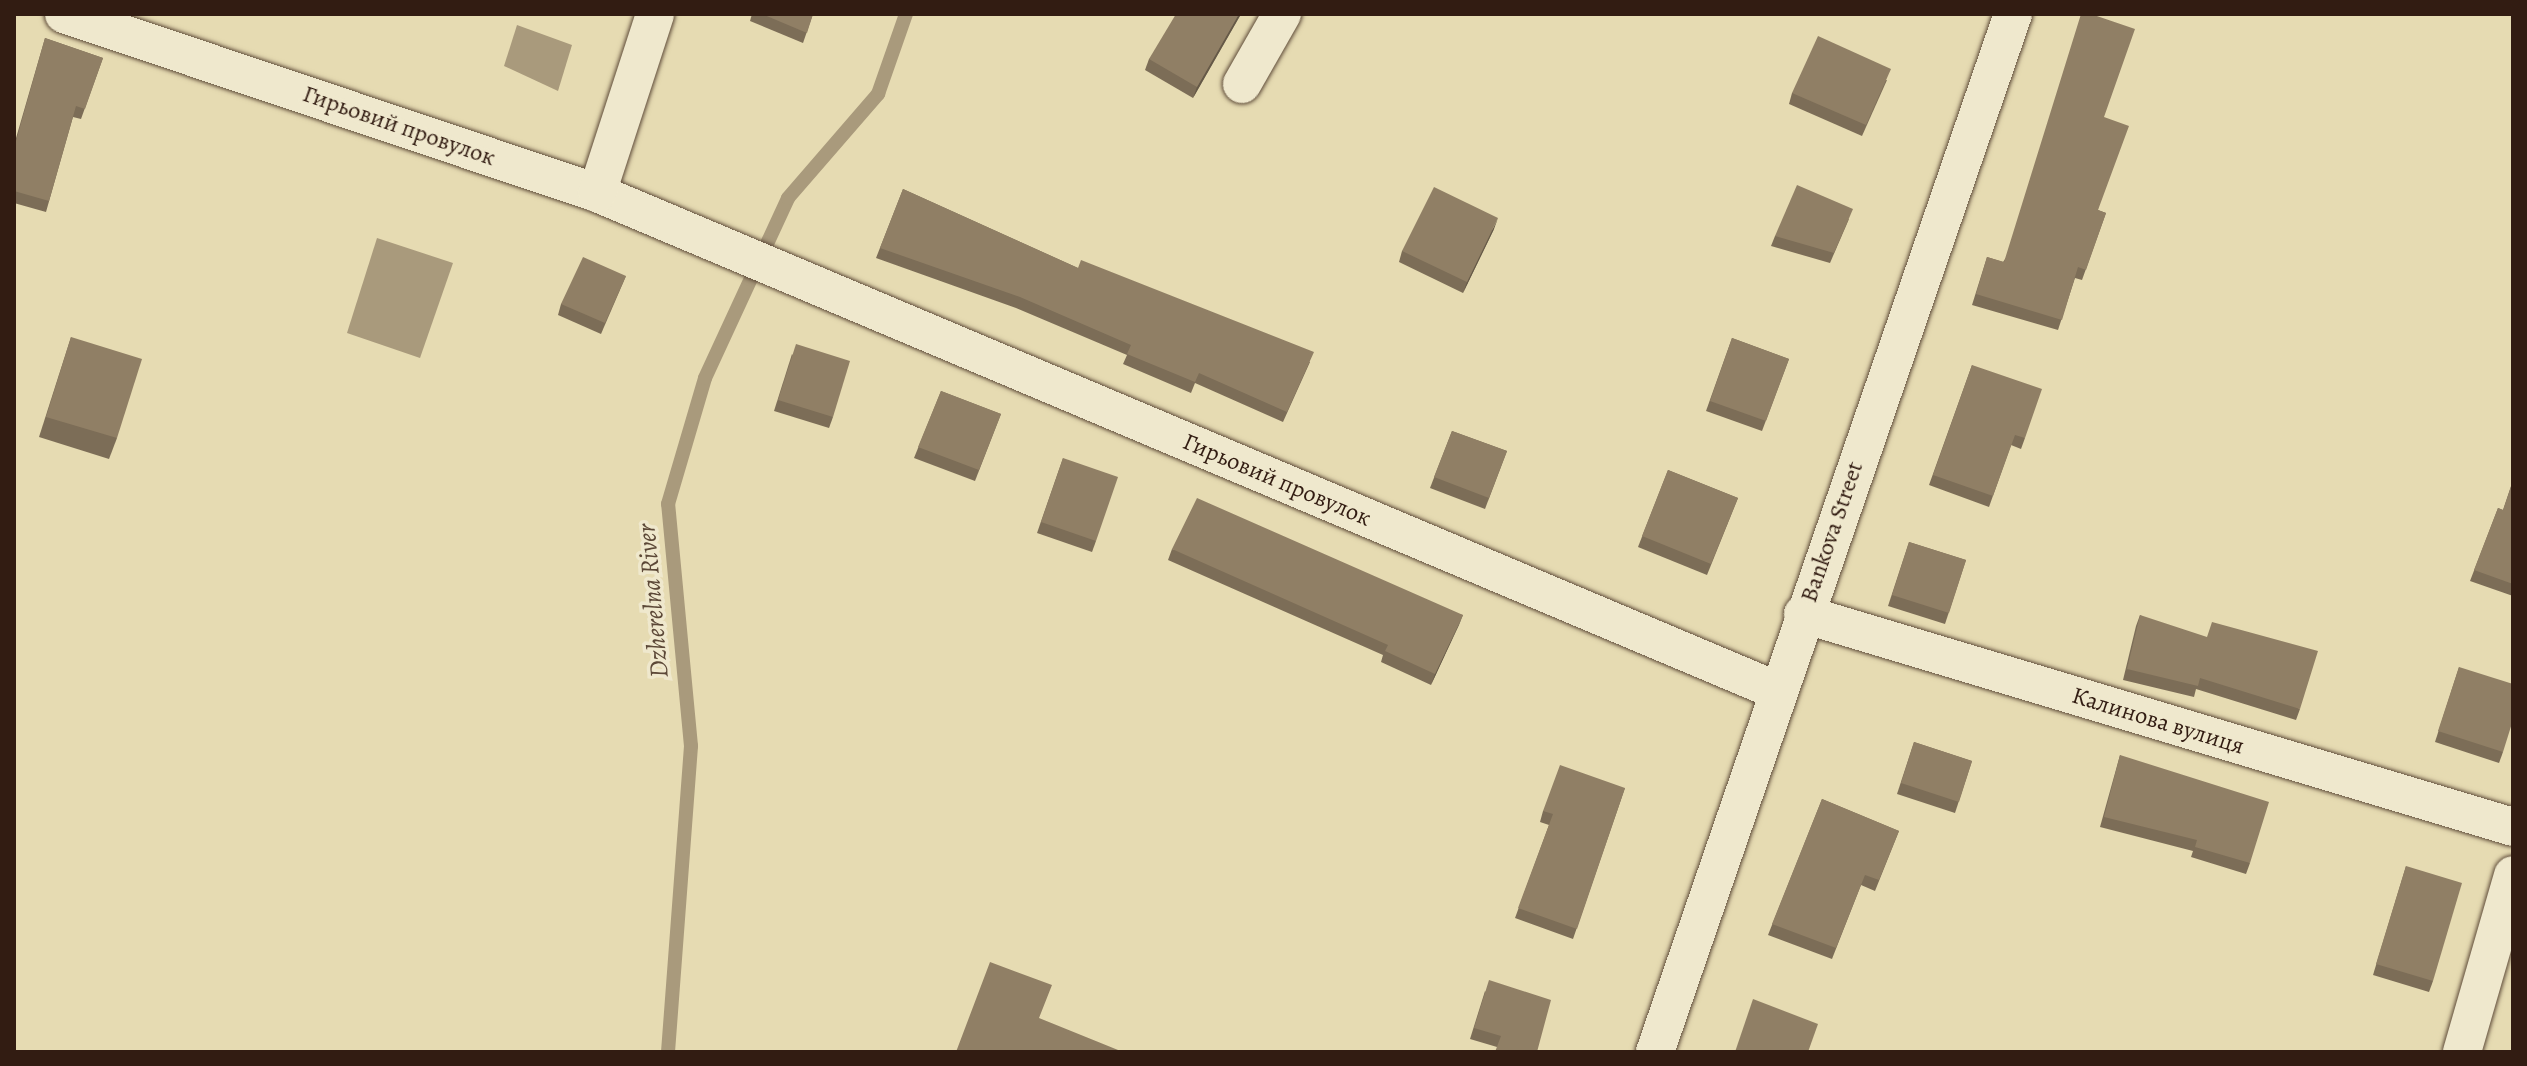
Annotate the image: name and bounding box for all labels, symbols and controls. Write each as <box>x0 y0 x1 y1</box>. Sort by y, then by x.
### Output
street label: Гирьовий провулок <box>299 80 499 172</box>
street label: Гирьовий провулок <box>1179 427 1375 533</box>
street label: Bankova Street <box>1794 458 1870 606</box>
water label: Dzherelna River <box>631 523 675 679</box>
street label: Калинова вулиця <box>2068 681 2248 761</box>

